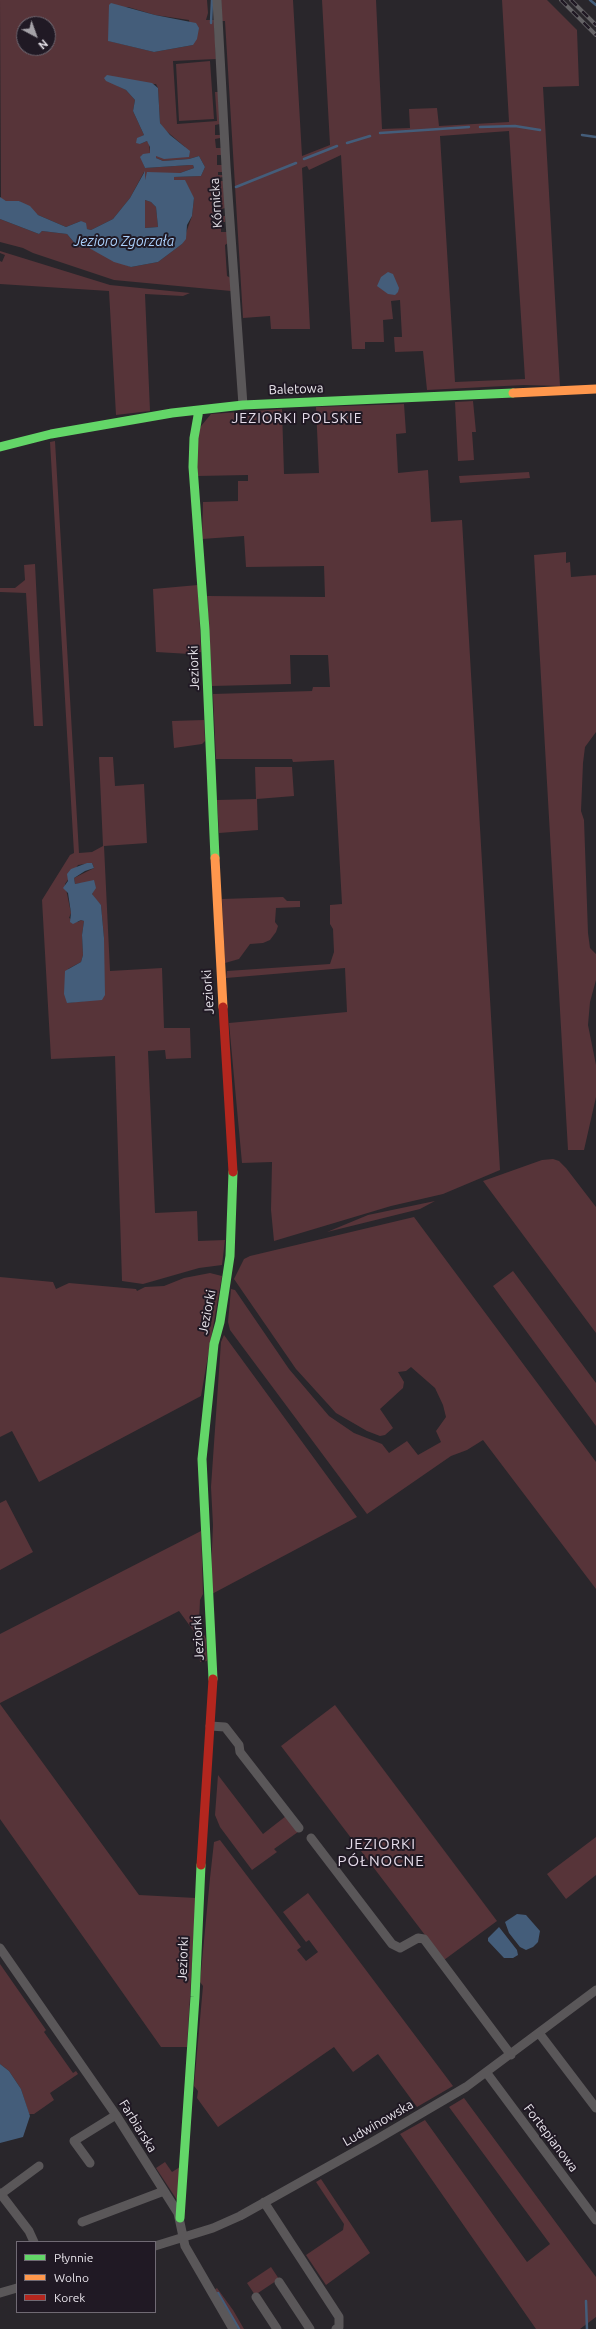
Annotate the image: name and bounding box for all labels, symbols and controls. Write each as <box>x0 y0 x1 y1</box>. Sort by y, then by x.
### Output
north arrow <box>16 16 56 56</box>
text: N <box>36 37 50 52</box>
street label: Kórnicka <box>206 177 226 229</box>
water label: Jezioro Zgorzała <box>74 233 174 249</box>
street label: Baletowa <box>268 380 324 398</box>
district label: JEZIORKI POLSKIE <box>231 410 363 426</box>
street label: Jeziorki <box>185 645 203 691</box>
street label: Jeziorki <box>199 969 217 1015</box>
street label: Jeziorki <box>195 1288 219 1336</box>
street label: Jeziorki <box>189 1615 207 1661</box>
district label: JEZIORKI PÓŁNOCNE <box>337 1835 425 1870</box>
street label: Jeziorki <box>174 1936 192 1982</box>
street label: Farbiarska <box>116 2097 160 2155</box>
street label: Ludwinowska <box>340 2097 416 2149</box>
street label: Fortepianowa <box>520 2101 582 2175</box>
legend <box>16 2241 156 2313</box>
text: Płynnie <box>54 2251 93 2264</box>
text: Wolno <box>54 2271 89 2284</box>
text: Korek <box>54 2291 85 2304</box>

